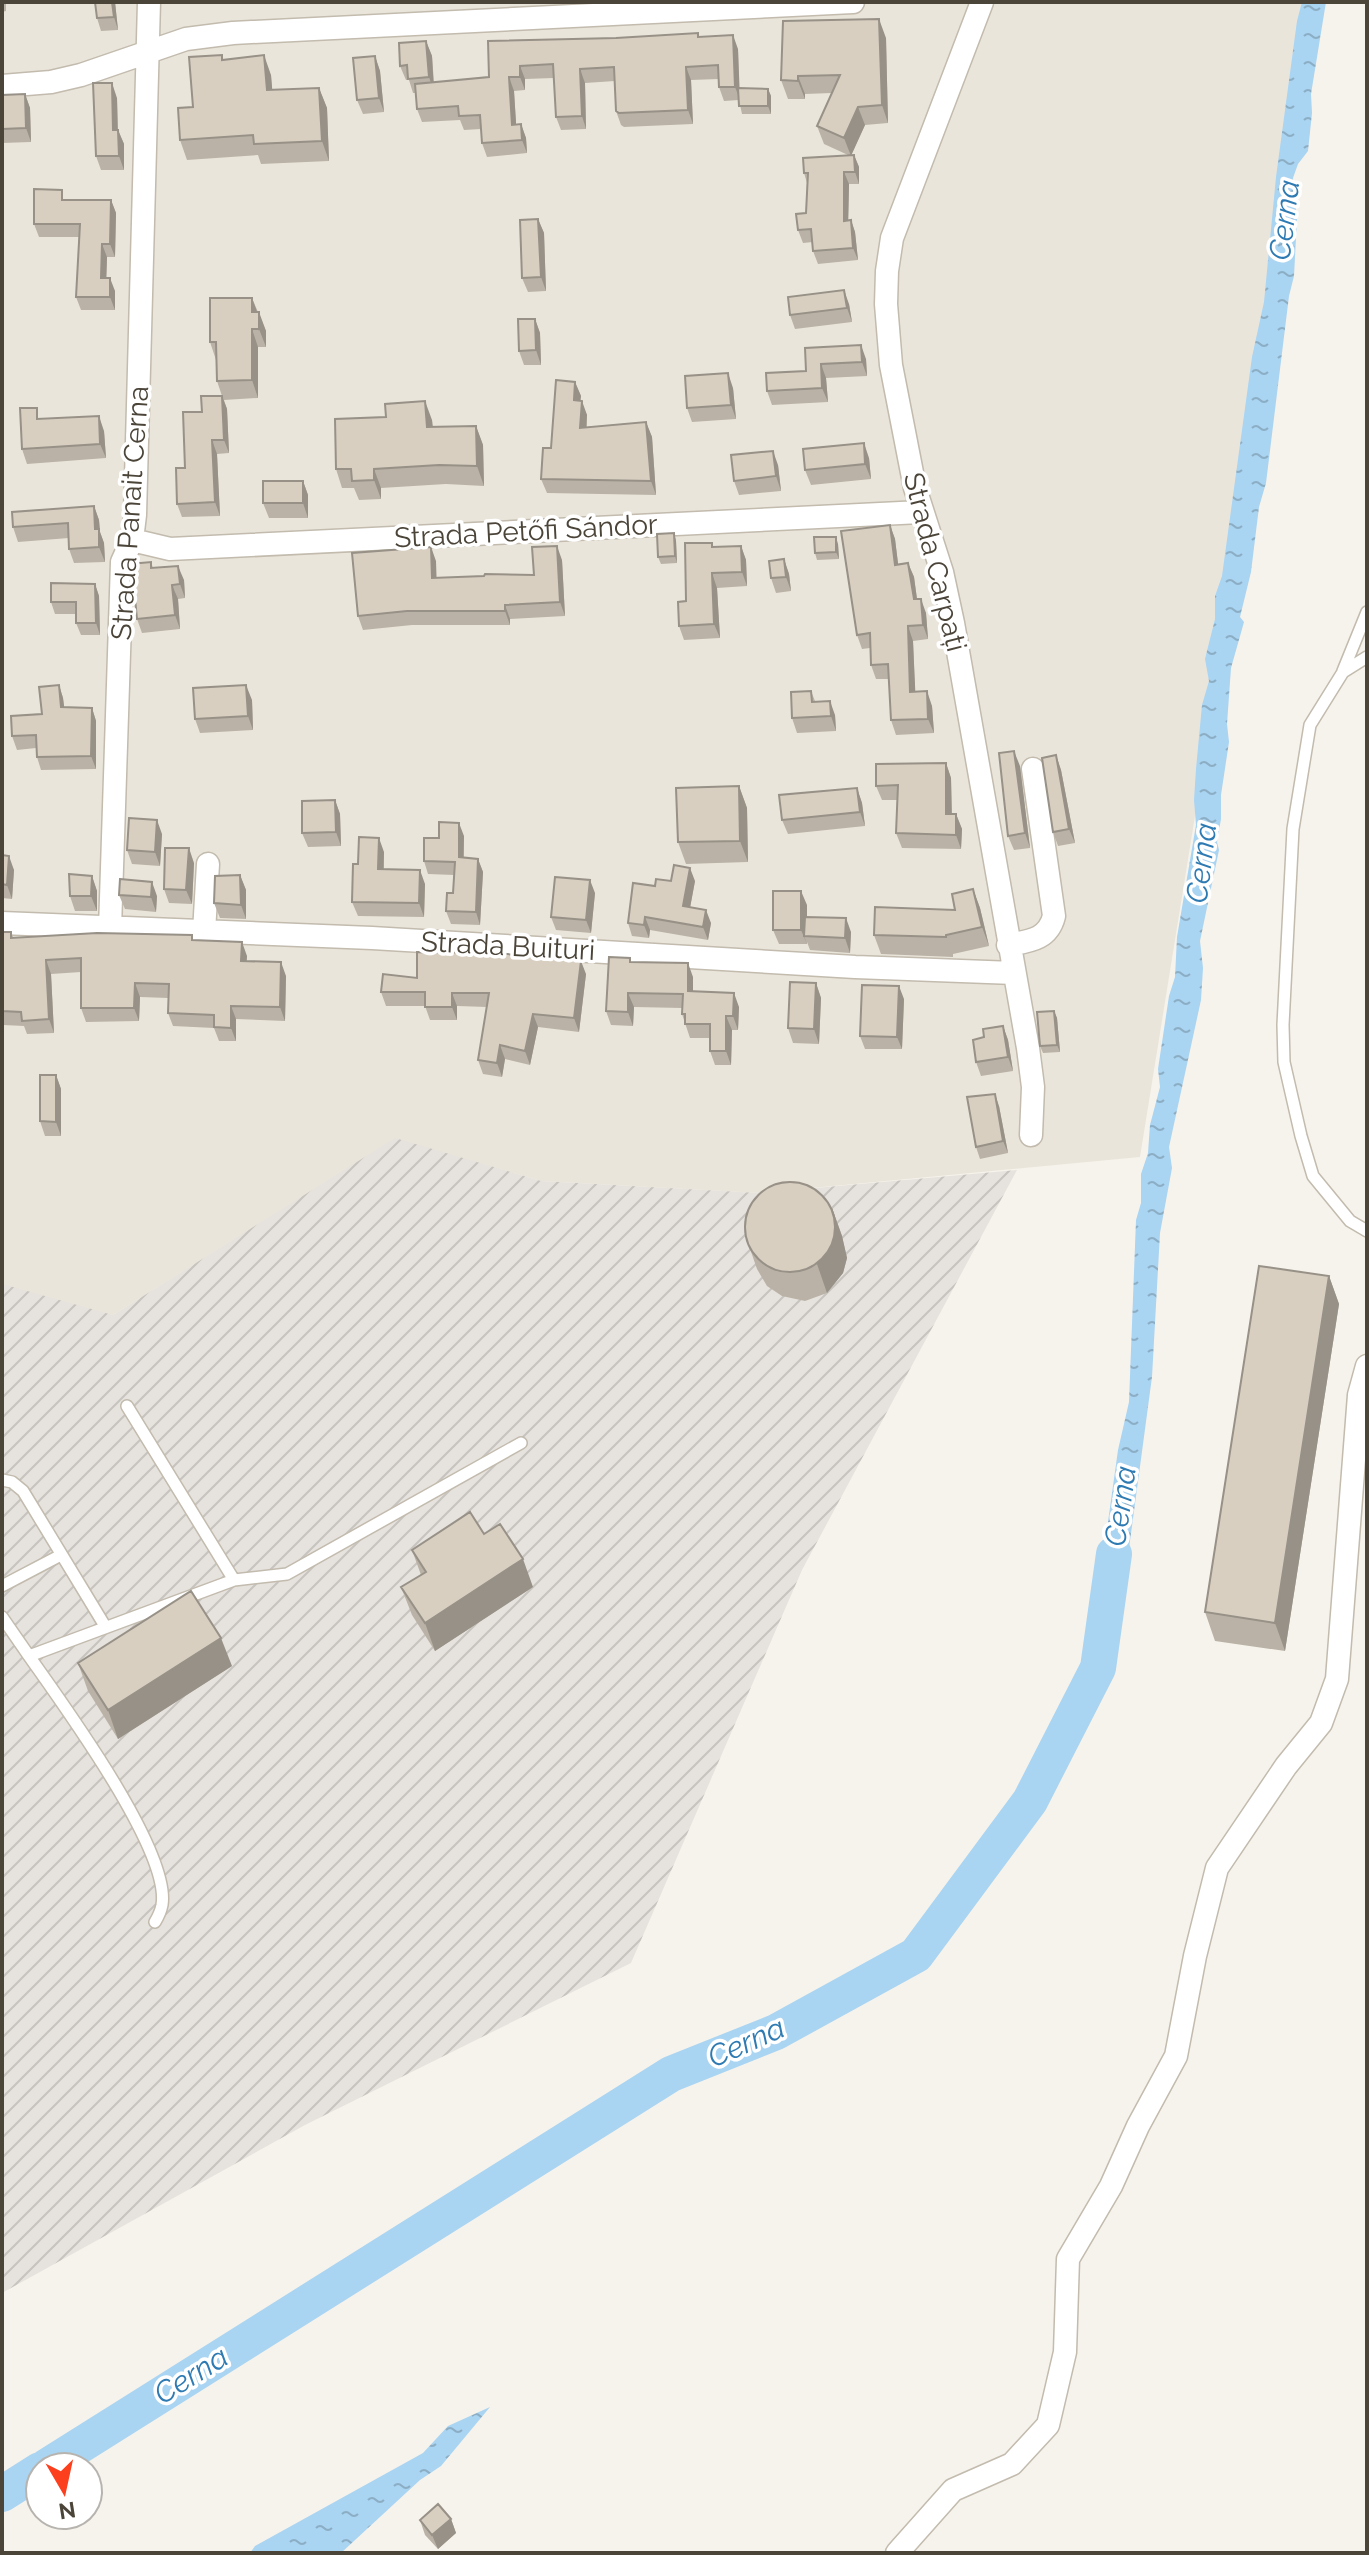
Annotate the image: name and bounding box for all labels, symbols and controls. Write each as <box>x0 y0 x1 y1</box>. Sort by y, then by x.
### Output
water label: Cerna <box>1262 178 1306 262</box>
street label: Strada Panait Cerna <box>105 385 155 641</box>
street label: Strada Carpați <box>897 469 973 655</box>
street label: Strada Petőfi Sándor <box>393 508 659 554</box>
water label: Cerna <box>1179 821 1223 905</box>
street label: Strada Buituri <box>420 925 596 967</box>
water label: Cerna <box>1097 1464 1143 1548</box>
water label: Cerna <box>702 2010 790 2074</box>
water label: Cerna <box>147 2339 235 2411</box>
north arrow <box>24 2451 104 2531</box>
text: N <box>57 2497 77 2525</box>

